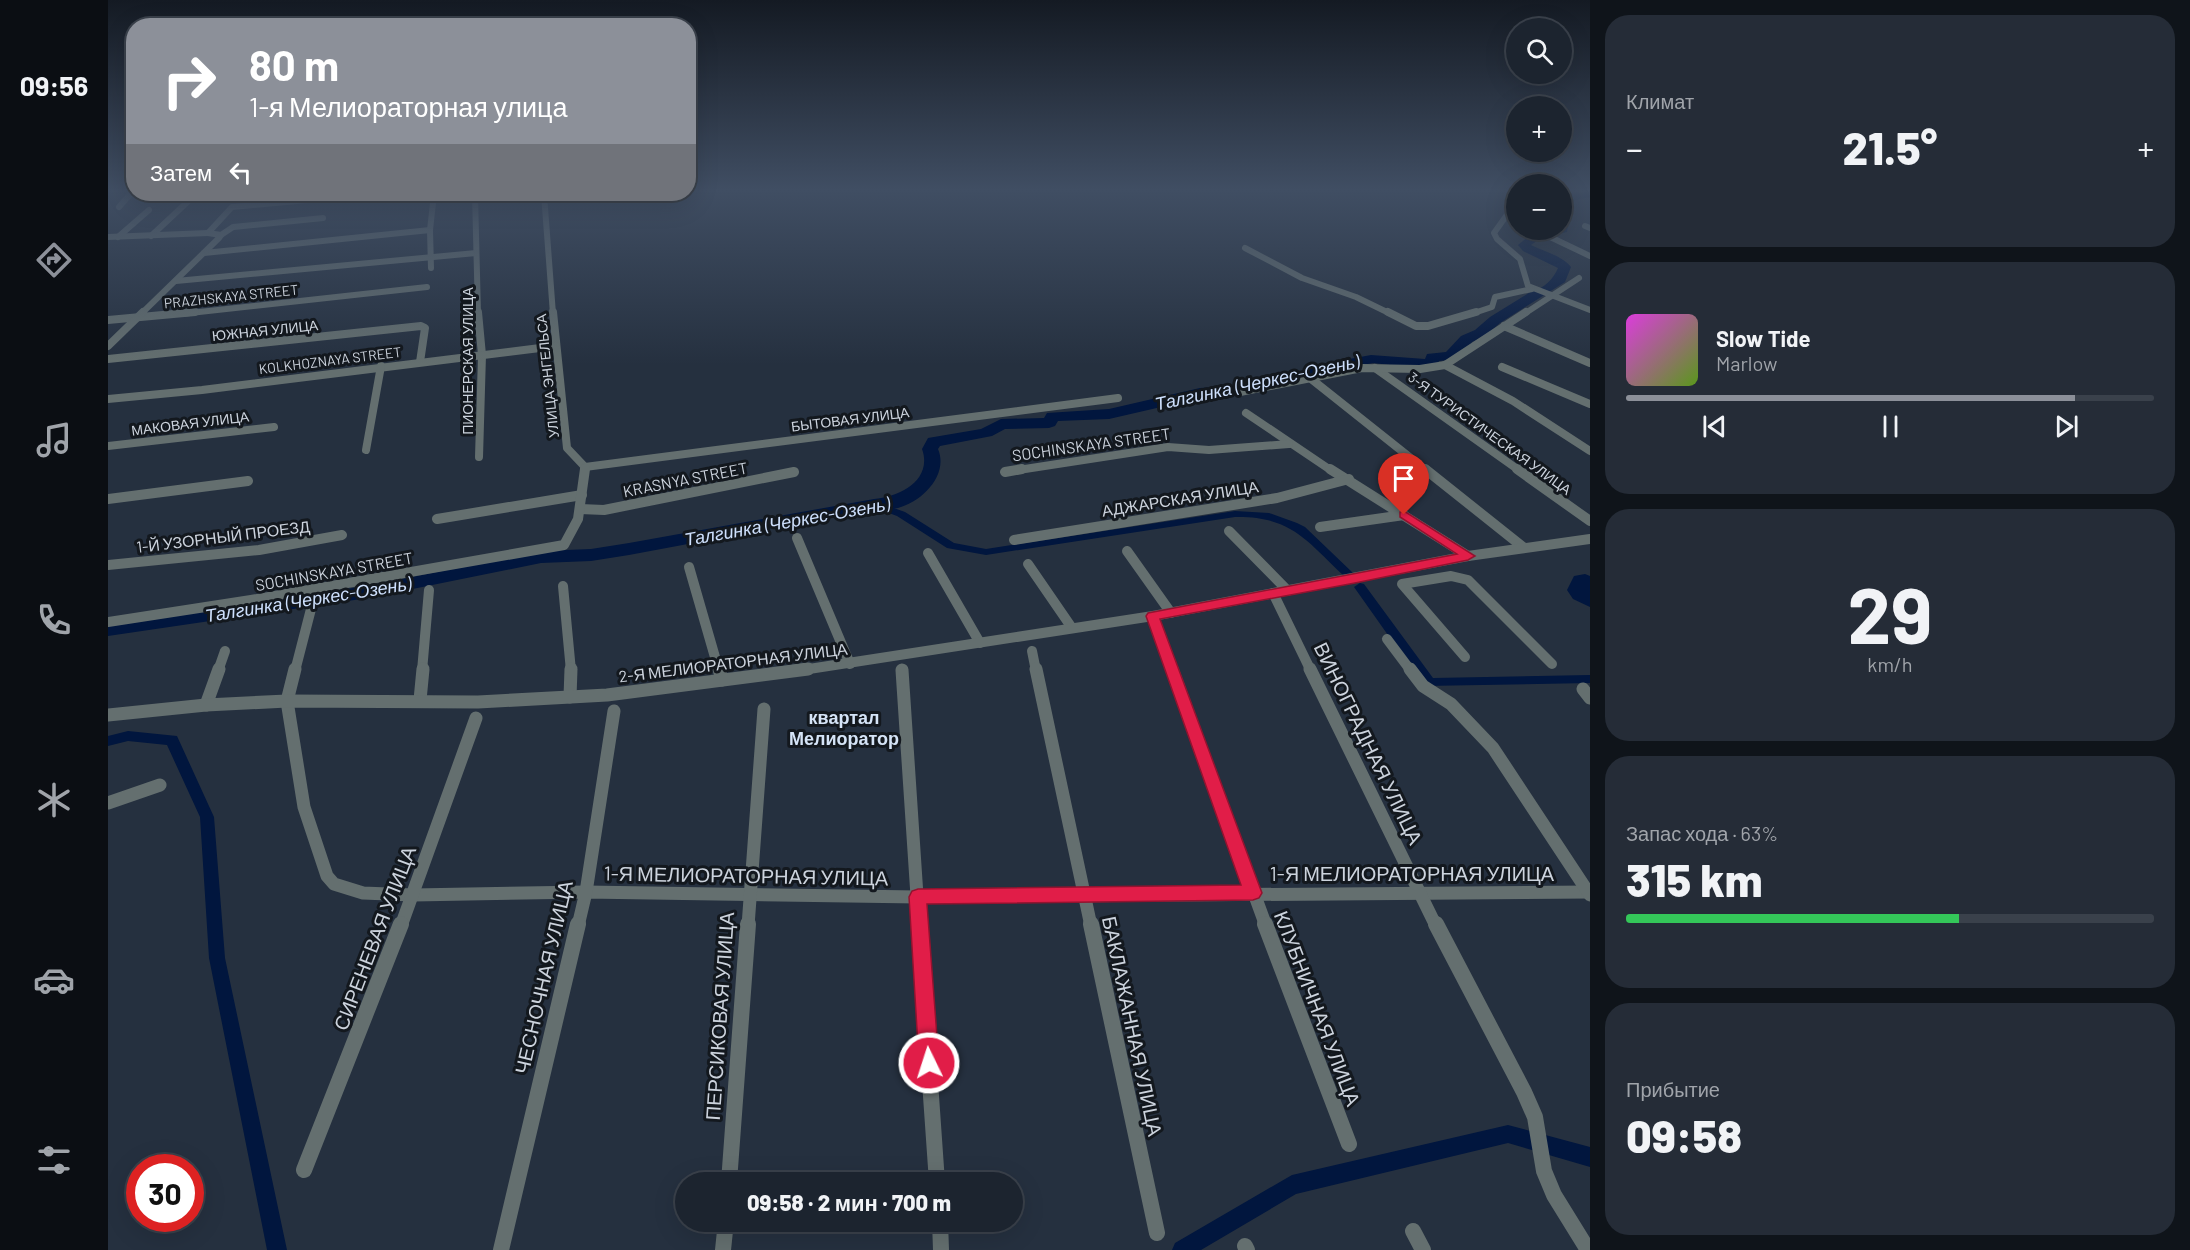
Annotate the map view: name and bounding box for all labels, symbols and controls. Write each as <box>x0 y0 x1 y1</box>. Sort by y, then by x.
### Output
map controls <box>1506 18 1572 240</box>
button: search <box>1506 18 1572 84</box>
text: 80 m <box>249 39 339 89</box>
icon: right <box>150 42 228 120</box>
text: 09:56 <box>20 69 88 101</box>
text: Климат <box>1626 89 1694 113</box>
text: 1-я Мелиораторная улица <box>249 90 568 122</box>
button: + <box>1506 96 1572 162</box>
text: 21.5° <box>1843 120 1937 174</box>
text: − <box>1626 128 1643 168</box>
text: + <box>2138 128 2154 168</box>
icon: left <box>224 156 257 189</box>
text: Затем <box>150 159 212 185</box>
button: − <box>1506 174 1572 240</box>
icon: directions <box>33 239 75 281</box>
street label: PRAZHSKAYA STREET <box>163 280 299 312</box>
street label: ПИОНЕРСКАЯ УЛИЦА <box>459 287 476 435</box>
street label: УЛИЦА ЭНГЕЛЬСА <box>532 313 562 439</box>
street label: ЮЖНАЯ УЛИЦА <box>211 316 319 344</box>
text: Slow Tide <box>1716 325 1811 351</box>
street label: KOLKHOZNAYA STREET <box>258 343 402 377</box>
water label: Талгинка (Черкес-Озень) <box>1153 349 1363 414</box>
text: Marlow <box>1716 351 1777 375</box>
street label: 3-Я ТУРИСТИЧЕСКАЯ УЛИЦА <box>1405 368 1575 498</box>
street label: БЫТОВАЯ УЛИЦА <box>790 403 911 435</box>
street label: МАКОВАЯ УЛИЦА <box>130 407 250 439</box>
icon: previous <box>1698 410 1731 443</box>
icon: pause <box>1874 410 1907 443</box>
icon: next <box>2050 410 2083 443</box>
icon: music <box>33 419 75 461</box>
street label: SOCHINSKAYA STREET <box>1011 423 1171 465</box>
pin <box>1378 453 1429 515</box>
street label: KRASNYA STREET <box>621 458 749 500</box>
icon: arrive <box>1387 462 1420 495</box>
street label: АДЖАРСКАЯ УЛИЦА <box>1100 476 1260 520</box>
water label: Талгинка (Черкес-Озень) <box>682 492 893 550</box>
street label: 1-Й УЗОРНЫЙ ПРОЕЗД <box>135 516 311 556</box>
street label: SOCHINSKAYA STREET <box>254 548 414 594</box>
text: 29 <box>1847 566 1933 660</box>
water label: Талгинка (Черкес-Озень) <box>203 572 414 626</box>
icon: phone <box>33 599 75 641</box>
street label: 2-Я МЕЛИОРАТОРНАЯ УЛИЦА <box>617 638 849 685</box>
street label: ВИНОГРАДНАЯ УЛИЦА <box>1310 638 1429 849</box>
text: km/h <box>1867 652 1913 676</box>
district label: квартал Мелиоратор <box>789 706 899 749</box>
icon: climate <box>33 779 75 821</box>
text: Запас хода · 63% <box>1626 821 1778 845</box>
street label: СИРЕНЕВАЯ УЛИЦА <box>328 842 420 1034</box>
text: 315 km <box>1626 852 1763 906</box>
street label: 1-Я МЕЛИОРАТОРНАЯ УЛИЦА <box>604 861 889 889</box>
street label: 1-Я МЕЛИОРАТОРНАЯ УЛИЦА <box>1270 861 1555 885</box>
street label: ЧЕСНОЧНАЯ УЛИЦА <box>509 877 577 1076</box>
street label: КЛУБНИЧНАЯ УЛИЦА <box>1270 907 1366 1109</box>
street label: ПЕРСИКОВАЯ УЛИЦА <box>700 910 738 1121</box>
street label: БАКЛАЖАННАЯ УЛИЦА <box>1098 914 1168 1139</box>
icon: car <box>33 959 75 1001</box>
position arrow <box>897 1031 961 1095</box>
text: Прибытие <box>1626 1077 1720 1101</box>
text: 09:58 <box>1626 1108 1742 1162</box>
icon: filters <box>33 1139 75 1181</box>
speed limit sign: 30 <box>126 1154 204 1232</box>
text: 09:58 · 2 мин · 700 m <box>747 1189 951 1215</box>

